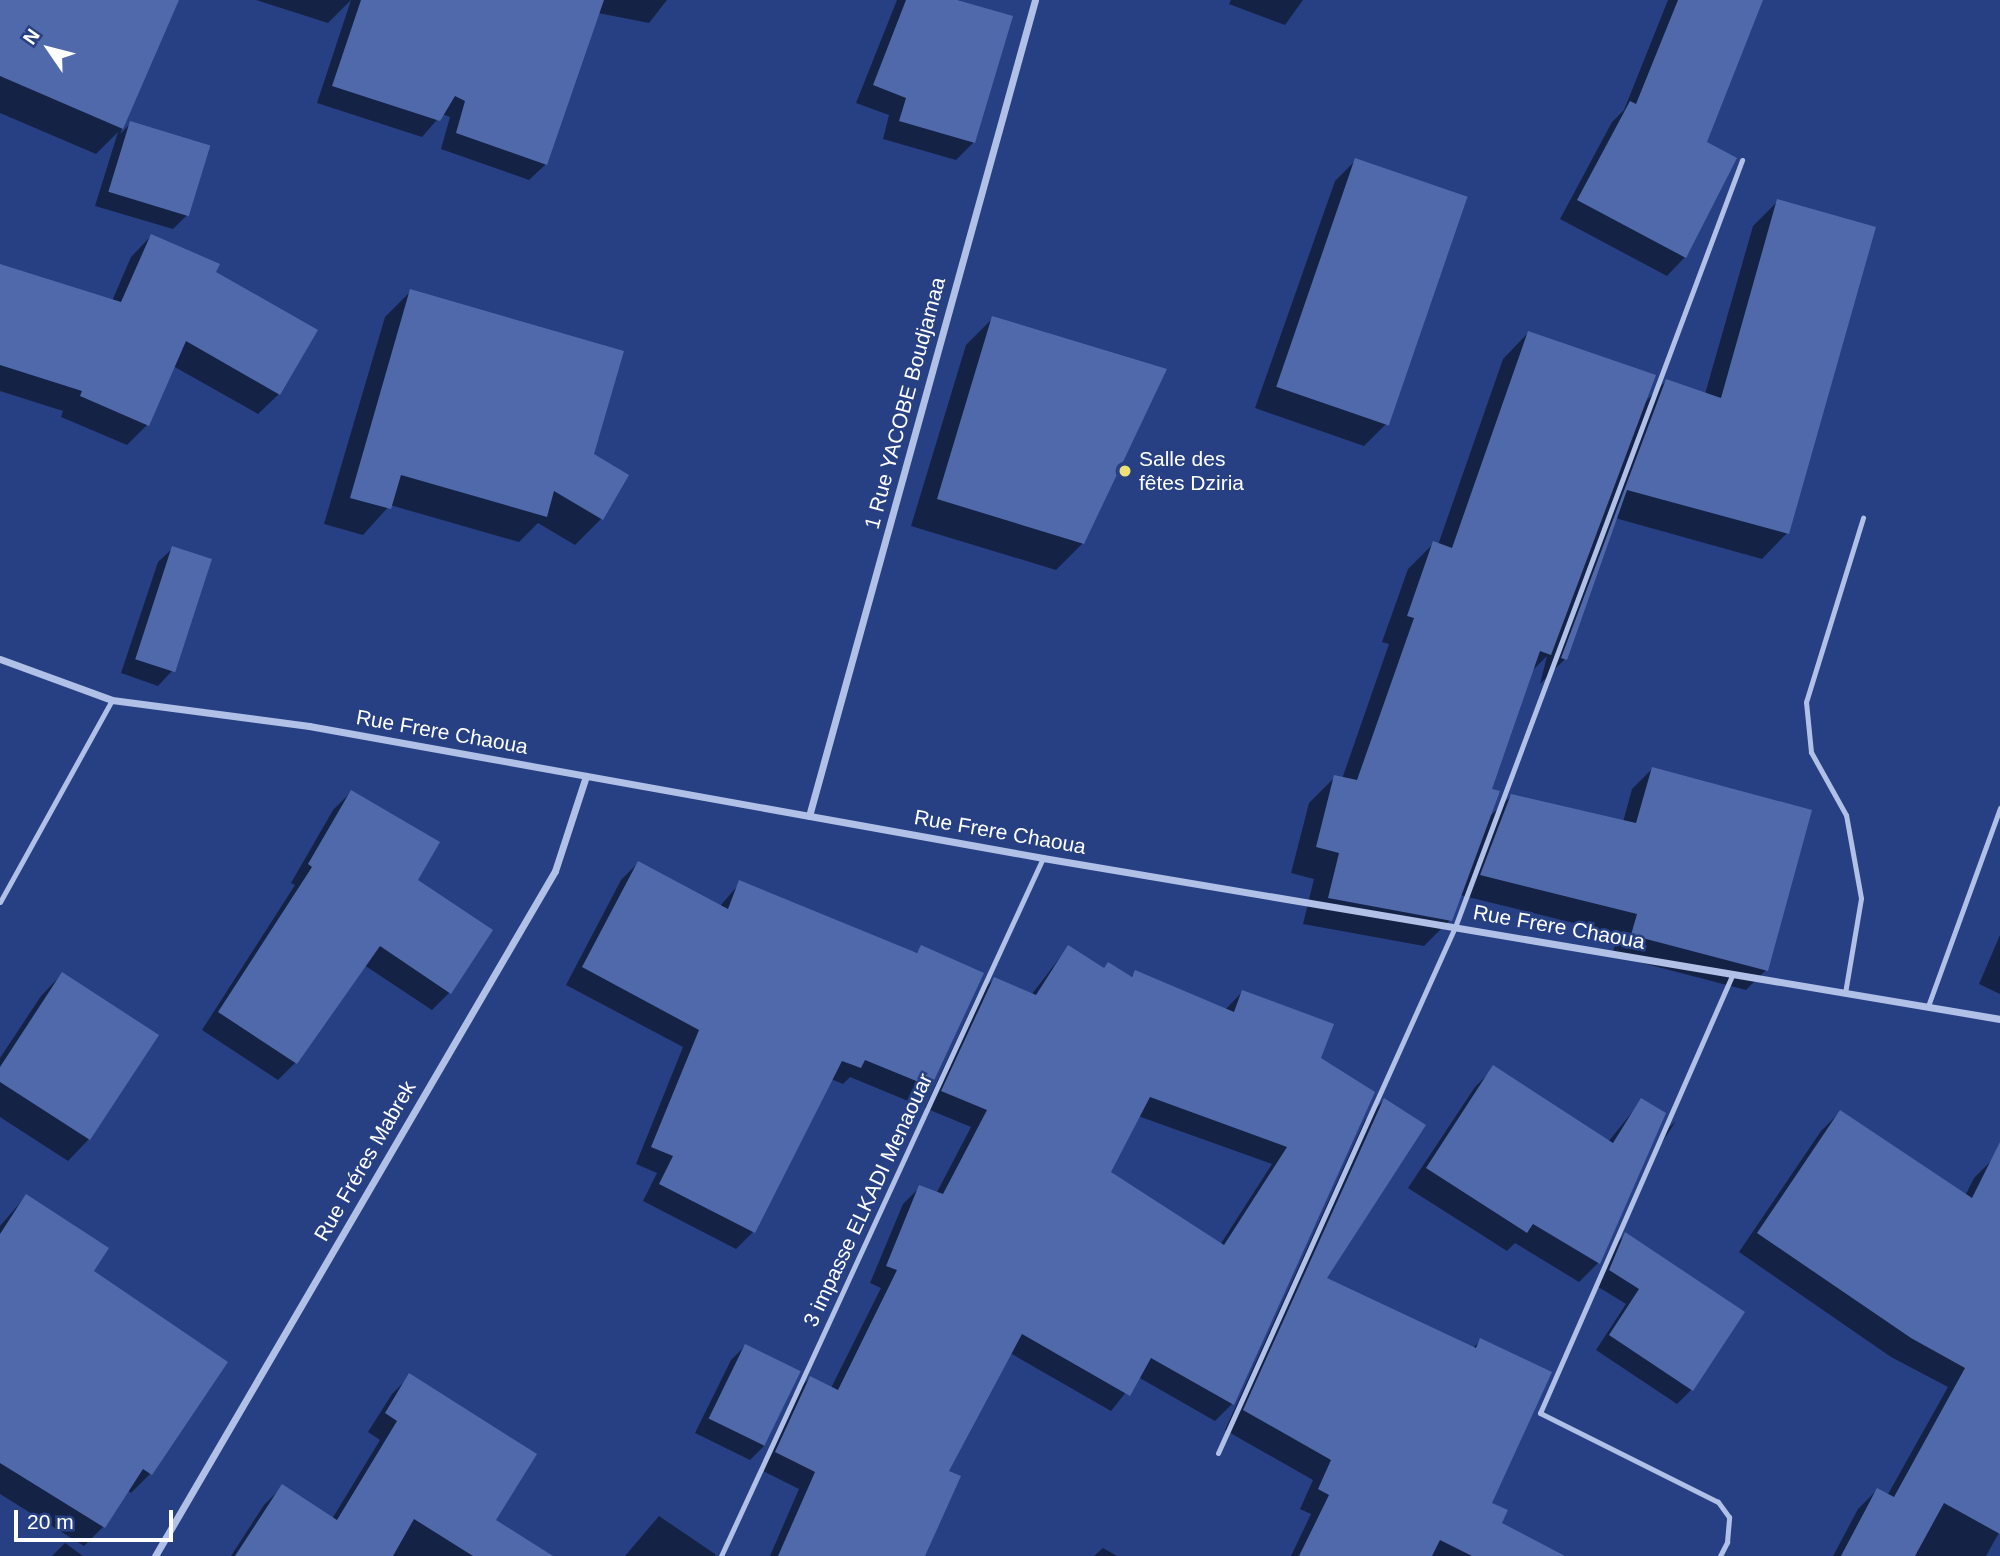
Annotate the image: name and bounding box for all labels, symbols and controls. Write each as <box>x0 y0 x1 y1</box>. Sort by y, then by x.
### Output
north arrow <box>14 14 84 84</box>
text: N <box>19 25 44 48</box>
street label: 1 Rue YACOBE Boudjamaa <box>859 274 951 532</box>
place label: Salle des fêtes Dziria <box>1139 446 1244 496</box>
marker: Salle des fêtes Dziria <box>1117 463 1133 479</box>
street label: Rue Frere Chaoua <box>354 704 530 760</box>
street label: Rue Frere Chaoua <box>912 804 1088 860</box>
street label: Rue Frere Chaoua <box>1471 899 1647 955</box>
street label: 3 impasse ELKADI Menaouar <box>798 1069 938 1331</box>
street label: Rue Fréres Mabrek <box>309 1076 421 1246</box>
scale bar <box>18 1496 177 1540</box>
text: 20 m <box>27 1510 74 1533</box>

